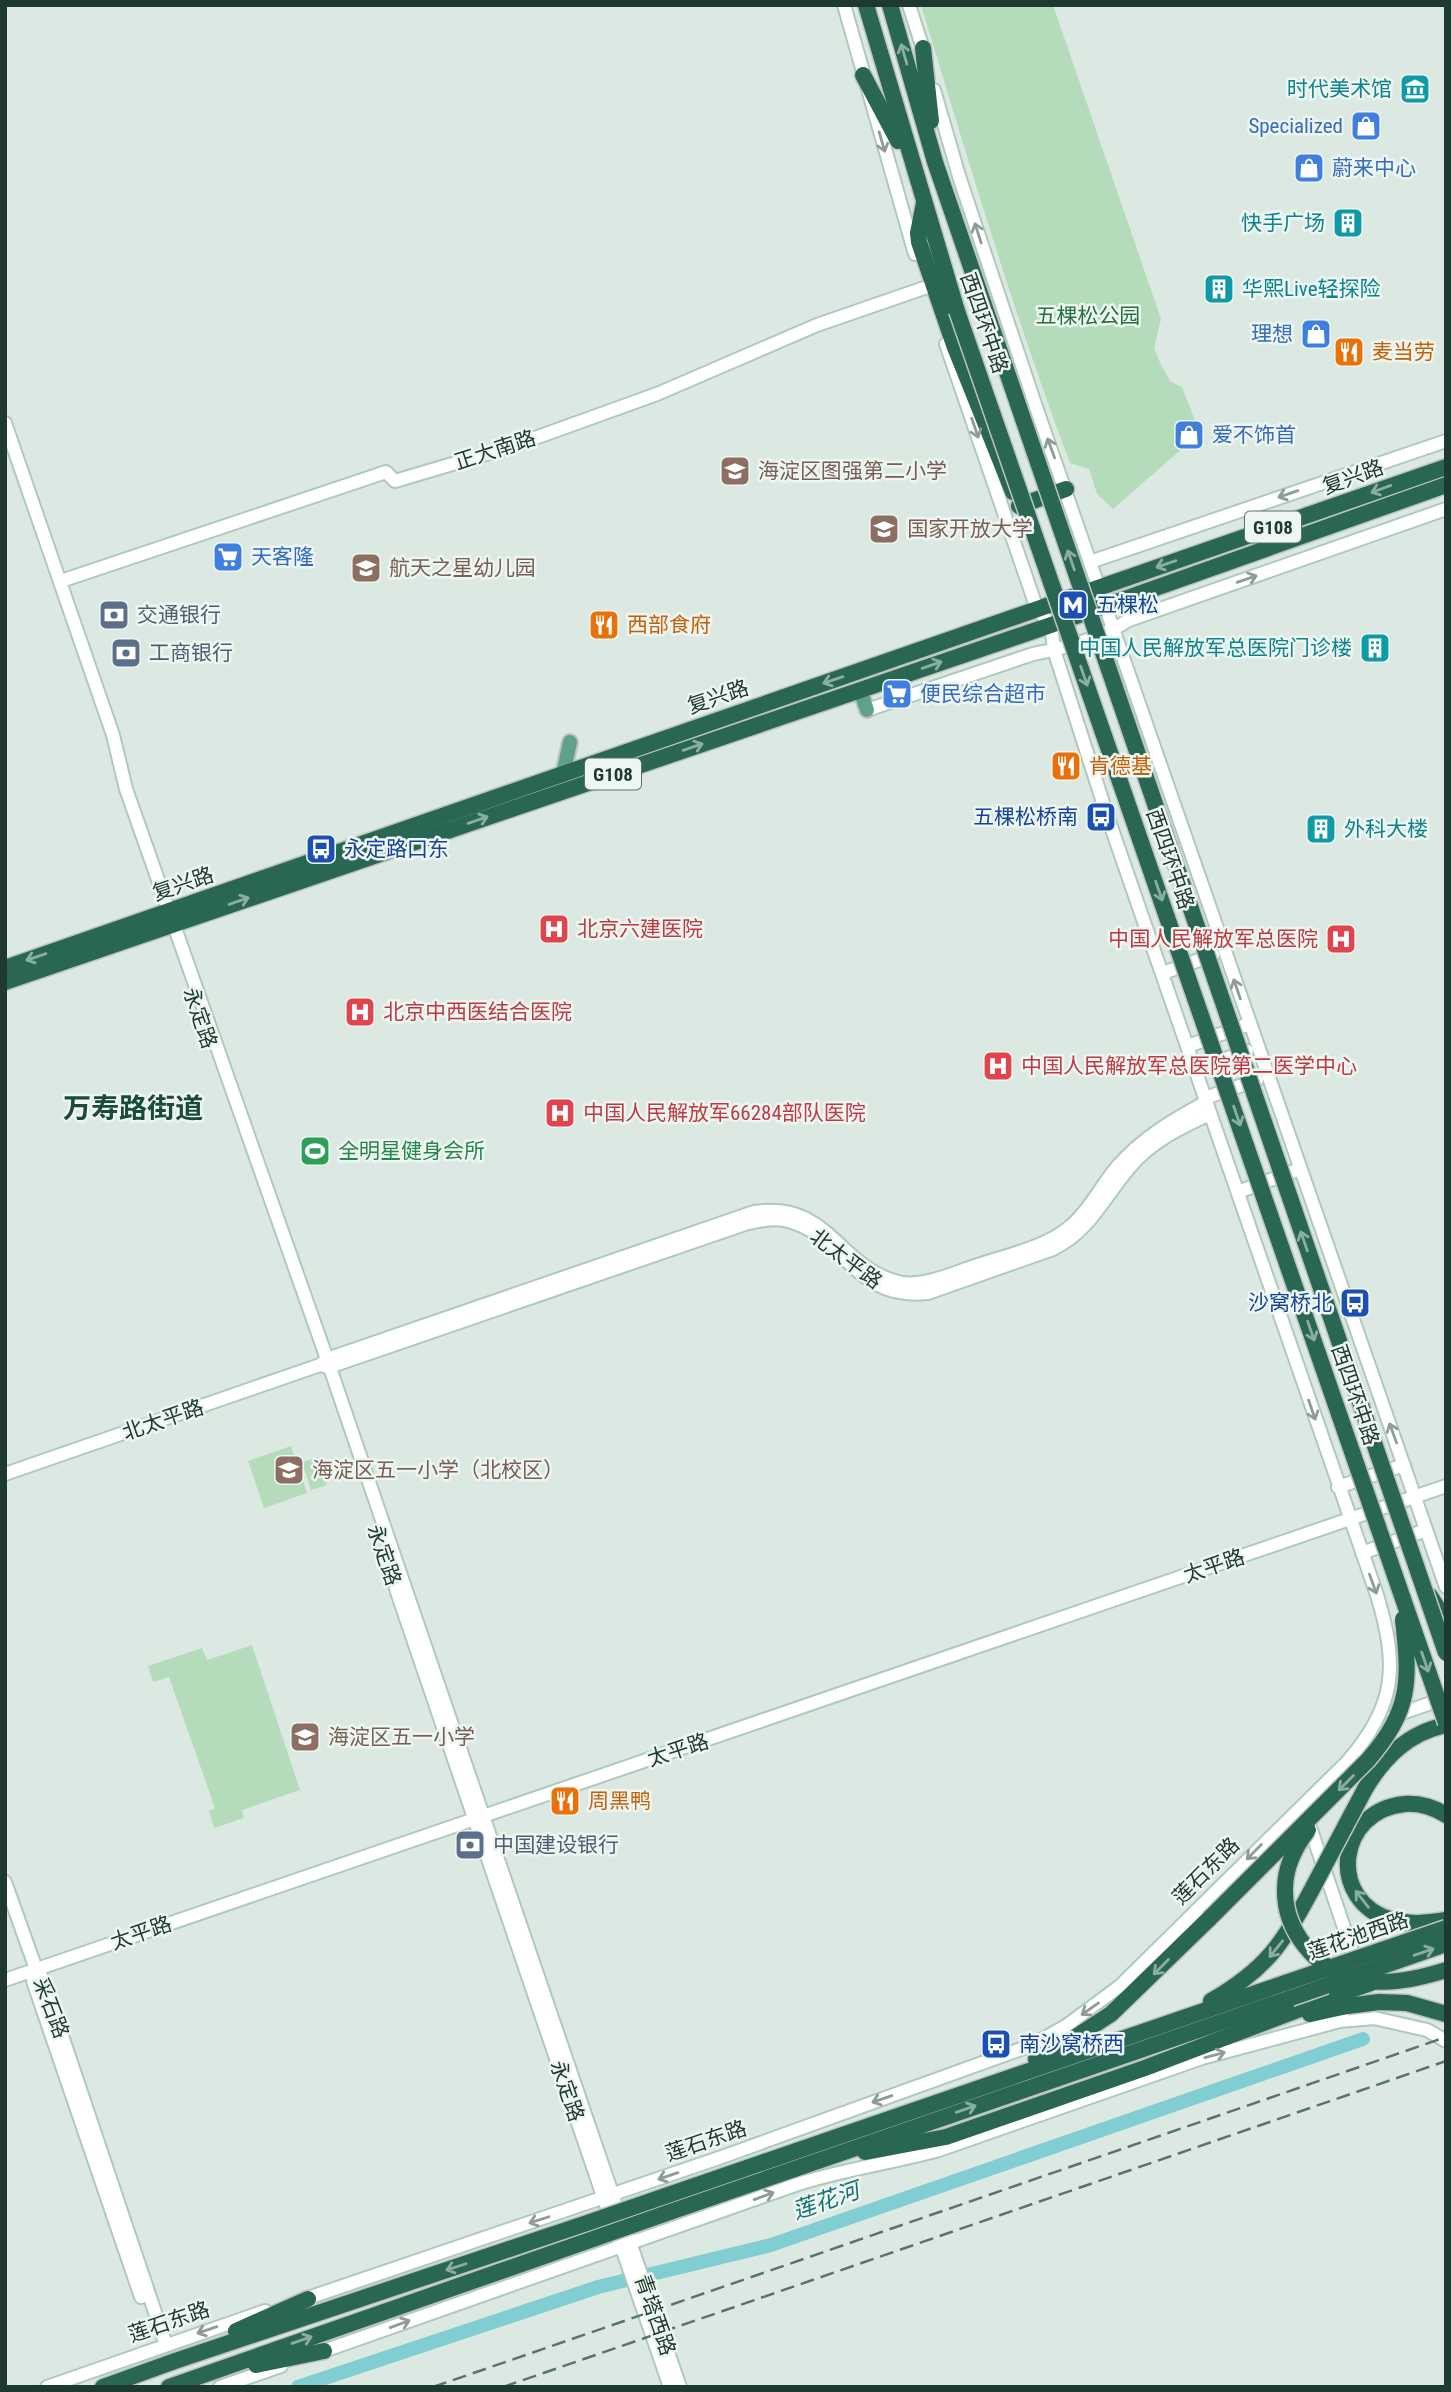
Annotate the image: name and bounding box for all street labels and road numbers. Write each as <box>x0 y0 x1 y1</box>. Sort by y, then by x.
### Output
street label: 西四环中路 <box>956 269 1012 377</box>
street label: 正大南路 <box>451 426 539 474</box>
street label: 复兴路 <box>1319 455 1387 499</box>
road number: G108 <box>1245 512 1301 542</box>
street label: 复兴路 <box>684 675 752 719</box>
road number: G108 <box>585 758 641 790</box>
street label: 西四环中路 <box>1142 805 1198 913</box>
street label: 复兴路 <box>149 862 217 906</box>
street label: 永定路 <box>178 984 222 1052</box>
street label: 北太平路 <box>805 1224 887 1294</box>
street label: 西四环中路 <box>1327 1341 1383 1449</box>
street label: 北太平路 <box>119 1395 207 1445</box>
street label: 永定路 <box>362 1521 406 1589</box>
street label: 太平路 <box>1180 1544 1248 1588</box>
street label: 太平路 <box>644 1729 712 1771</box>
street label: 莲石东路 <box>1168 1833 1244 1909</box>
street label: 莲花池西路 <box>1304 1908 1412 1964</box>
street label: 太平路 <box>107 1911 175 1955</box>
street label: 采石路 <box>29 1974 73 2042</box>
street label: 永定路 <box>545 2057 589 2125</box>
street label: 莲石东路 <box>662 2116 750 2166</box>
street label: 青塔西路 <box>630 2271 680 2359</box>
street label: 莲石东路 <box>125 2297 213 2347</box>

